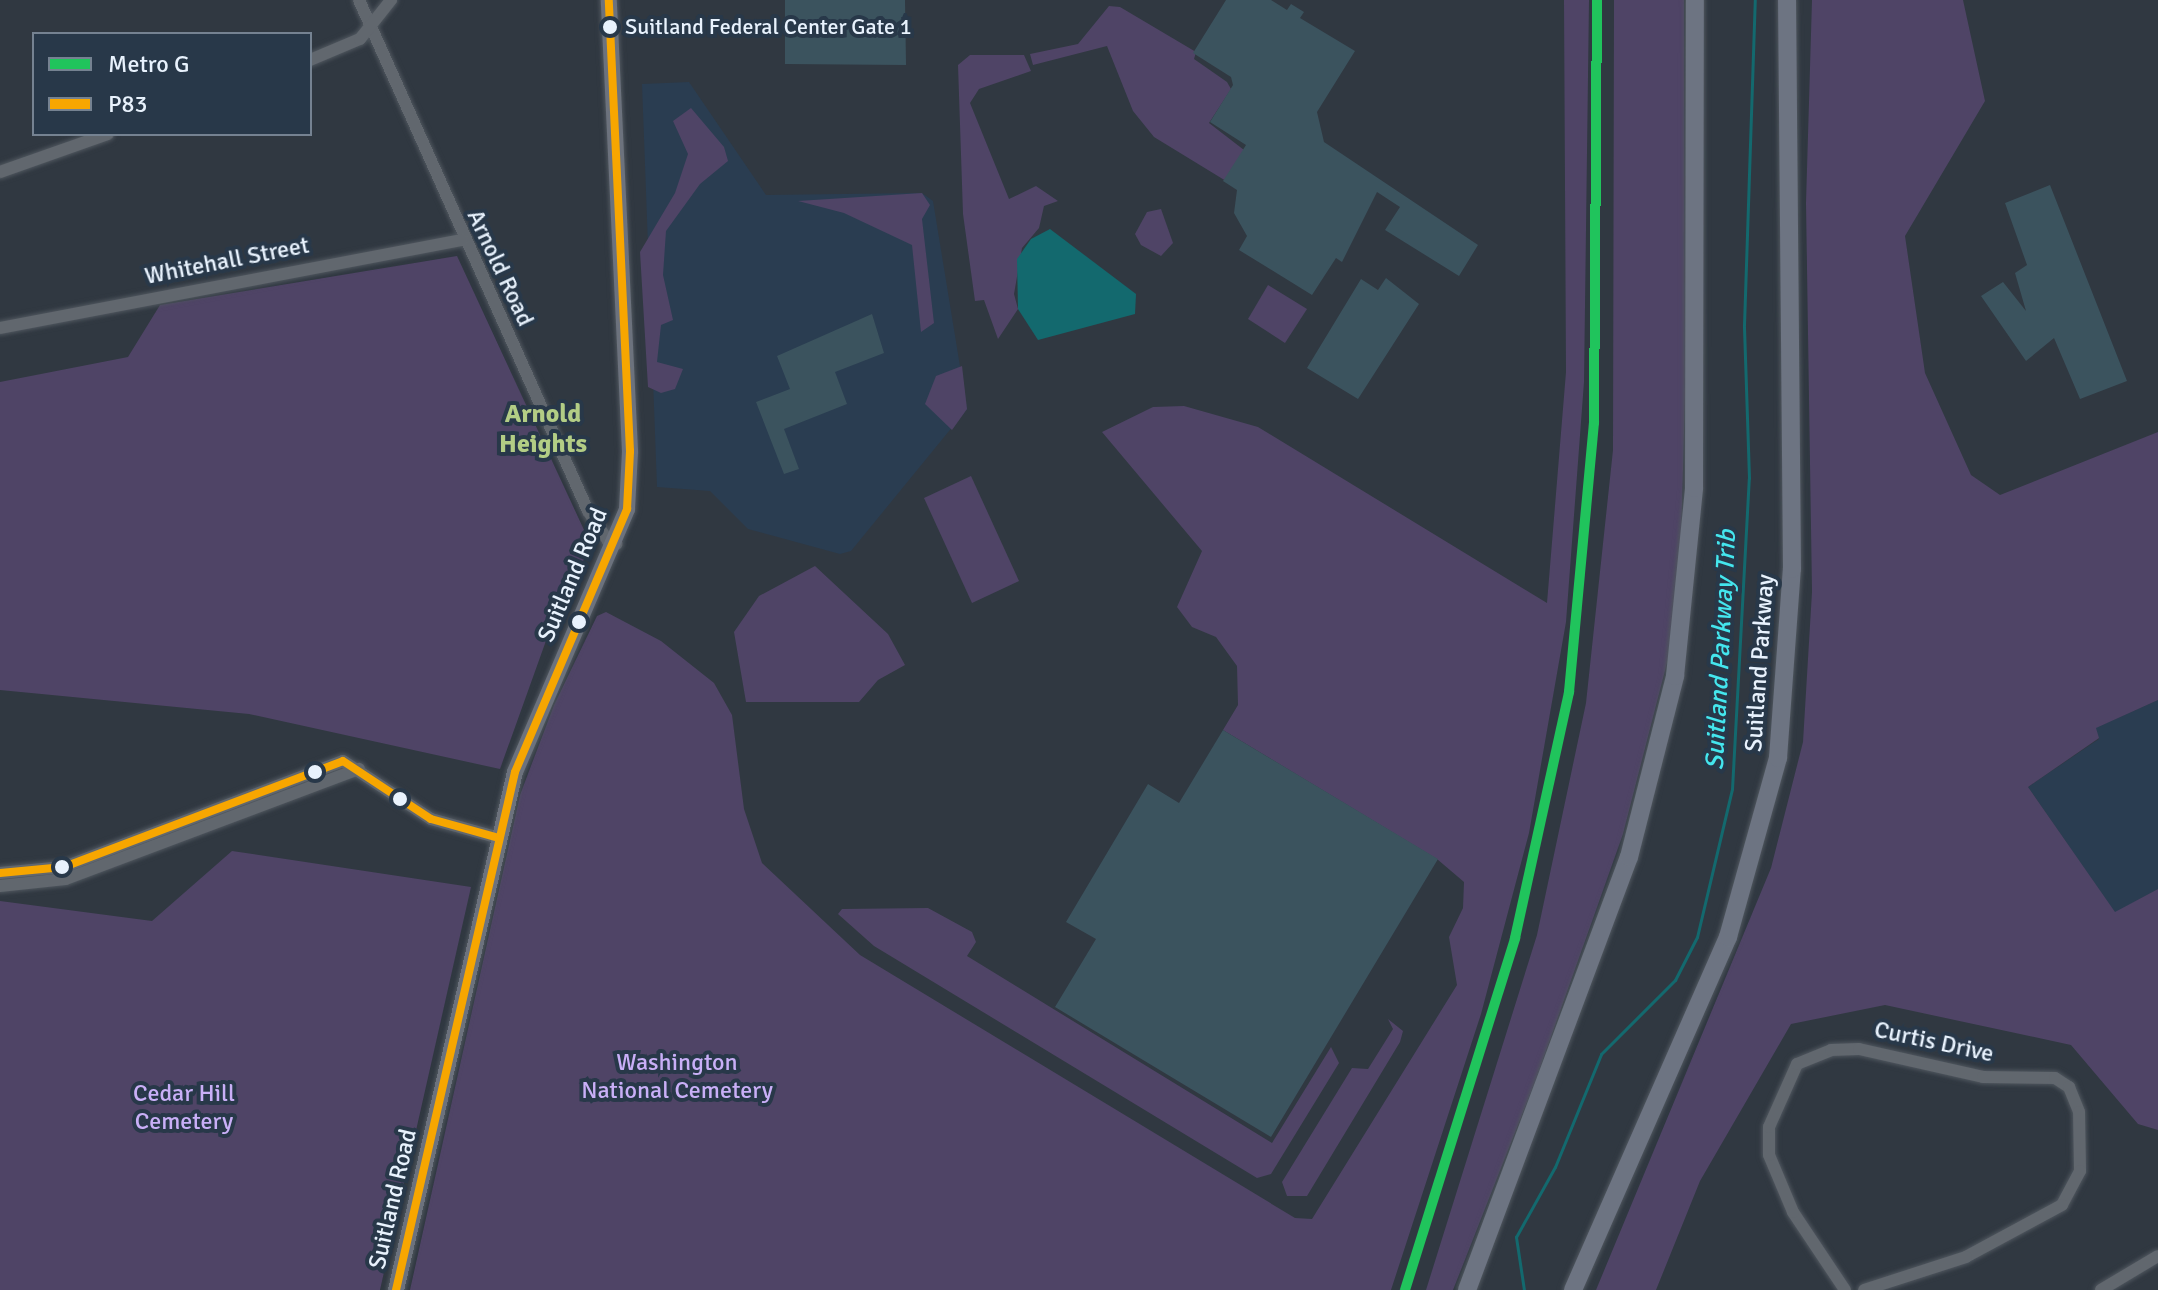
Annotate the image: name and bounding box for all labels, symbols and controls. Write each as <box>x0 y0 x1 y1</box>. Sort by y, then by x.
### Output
place label: Suitland Federal Center Gate 1 <box>625 14 912 40</box>
marker: Suitland Federal Center Gate 1 <box>602 19 618 35</box>
legend <box>32 32 312 136</box>
text: Metro G <box>108 49 189 79</box>
text: P83 <box>108 89 148 119</box>
street label: Arnold Road <box>460 205 540 331</box>
street label: Whitehall Street <box>142 231 312 291</box>
district label: Arnold Heights <box>499 399 587 460</box>
street label: Suitland Road <box>532 504 614 646</box>
water label: Suitland Parkway Trib <box>1700 529 1744 771</box>
street label: Suitland Parkway <box>1739 573 1781 753</box>
unlabelled marker <box>571 614 587 630</box>
unlabelled marker <box>307 764 323 780</box>
unlabelled marker <box>392 791 408 807</box>
unlabelled marker <box>54 859 70 875</box>
street label: Curtis Drive <box>1872 1015 1996 1069</box>
park label: Washington National Cemetery <box>581 1049 773 1105</box>
park label: Cedar Hill Cemetery <box>133 1080 235 1136</box>
street label: Suitland Road <box>363 1126 423 1272</box>

